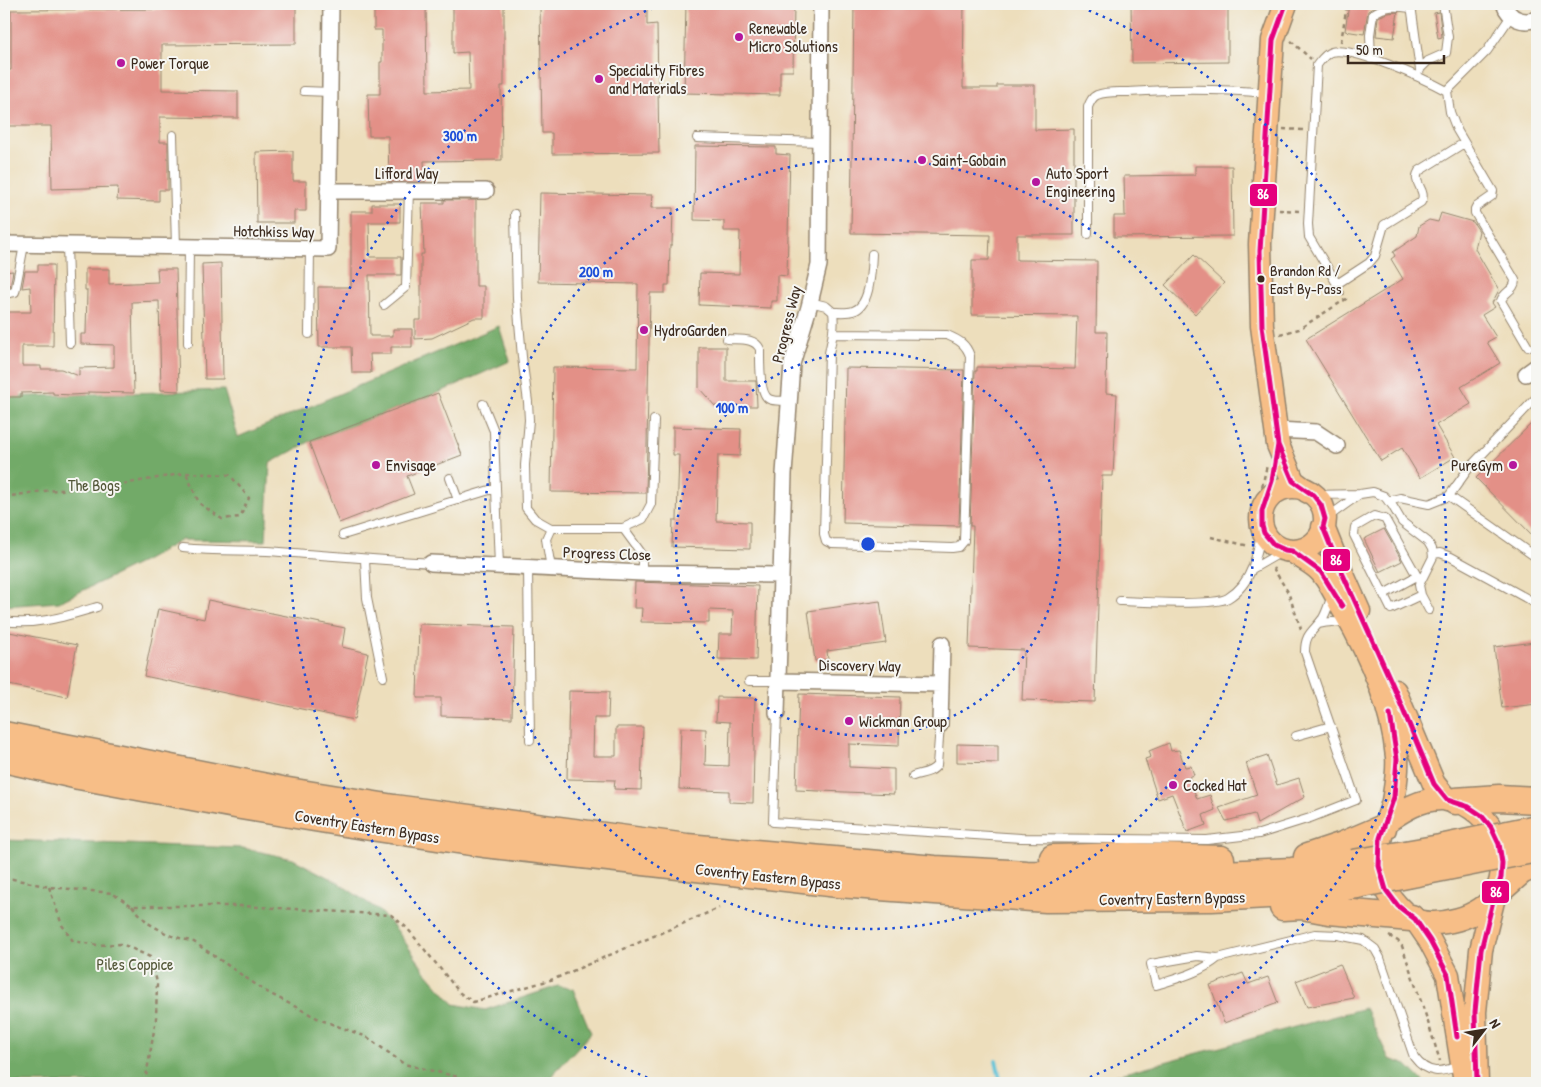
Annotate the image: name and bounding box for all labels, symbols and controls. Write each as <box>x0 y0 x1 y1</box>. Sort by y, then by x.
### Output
place label: Renewable Micro Solutions <box>749 17 838 57</box>
marker: Renewable Micro Solutions <box>733 31 745 43</box>
scale bar <box>1348 32 1445 64</box>
text: 50 m <box>1356 39 1383 60</box>
place label: Power Torque <box>131 52 210 74</box>
marker: Power Torque <box>115 57 127 69</box>
place label: Speciality Fibres and Materials <box>609 59 704 99</box>
marker: Speciality Fibres and Materials <box>593 73 605 85</box>
text: 300 m <box>443 125 477 146</box>
place label: Saint-Gobain <box>932 149 1006 171</box>
marker: Saint-Gobain <box>916 154 928 166</box>
street label: Lifford Way <box>375 162 439 184</box>
place label: Auto Sport Engineering <box>1046 162 1115 202</box>
marker: Auto Sport Engineering <box>1030 176 1042 188</box>
line badge: 86 <box>1249 183 1278 207</box>
text: 86 <box>1257 184 1269 203</box>
street label: Hotchkiss Way <box>233 219 315 243</box>
place label: Brandon Rd / East By-Pass <box>1270 260 1342 299</box>
text: 200 m <box>579 261 613 282</box>
marker: Brandon Rd / East By-Pass <box>1256 274 1266 284</box>
street label: Progress Way <box>766 283 806 365</box>
place label: HydroGarden <box>654 319 727 341</box>
marker: HydroGarden <box>638 324 650 336</box>
text: 100 m <box>716 397 748 418</box>
place label: Envisage <box>386 454 437 476</box>
place label: PureGym <box>1451 454 1503 476</box>
marker: Envisage <box>370 459 382 471</box>
marker: PureGym <box>1507 459 1519 471</box>
park label: The Bogs <box>68 474 120 496</box>
centre of rings <box>859 535 877 553</box>
street label: Progress Close <box>563 540 652 566</box>
line badge: 86 <box>1322 548 1351 572</box>
text: 86 <box>1330 550 1342 569</box>
street label: Discovery Way <box>819 653 902 677</box>
place label: Wickman Group <box>859 710 947 732</box>
marker: Wickman Group <box>843 715 855 727</box>
place label: Cocked Hat <box>1183 774 1247 796</box>
marker: Cocked Hat <box>1167 779 1179 791</box>
street label: Coventry Eastern Bypass <box>293 804 441 848</box>
street label: Coventry Eastern Bypass <box>694 857 842 895</box>
line badge: 86 <box>1481 880 1510 904</box>
text: 86 <box>1490 882 1502 901</box>
street label: Coventry Eastern Bypass <box>1099 886 1245 910</box>
park label: Piles Coppice <box>97 953 174 975</box>
north arrow <box>1458 1004 1508 1054</box>
text: N <box>1486 1015 1506 1032</box>

